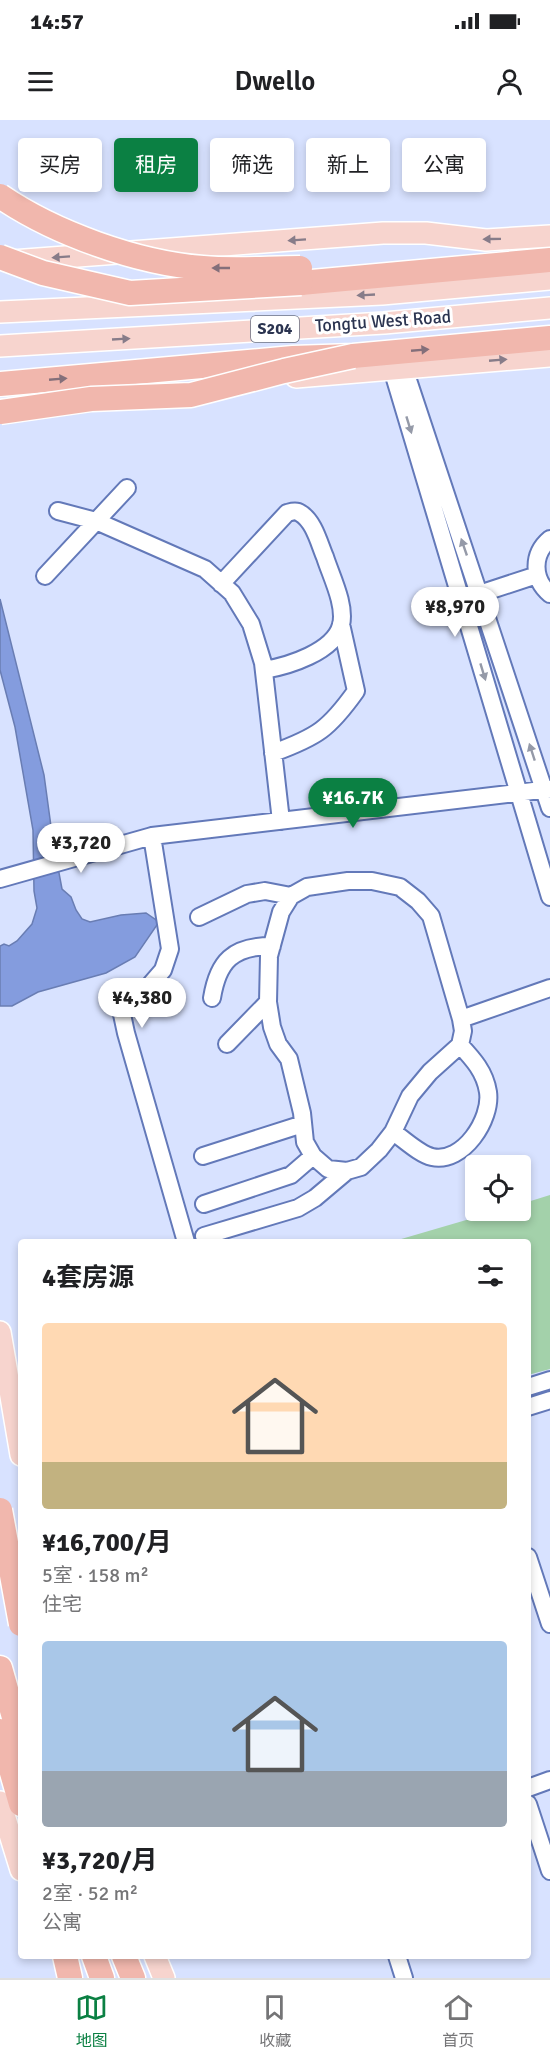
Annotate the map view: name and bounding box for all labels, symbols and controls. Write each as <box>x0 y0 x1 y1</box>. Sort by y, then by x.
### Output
text: 14:57 <box>30 8 84 35</box>
icon: menu <box>24 65 57 98</box>
text: Dwello <box>235 65 315 98</box>
icon: person <box>493 65 526 98</box>
chip: 买房 <box>18 138 102 192</box>
chip: 租房 <box>114 138 198 192</box>
chip: 筛选 <box>210 138 294 192</box>
chip: 新上 <box>306 138 390 192</box>
chip: 公寓 <box>402 138 486 192</box>
one-way arrow <box>288 235 307 245</box>
one-way arrow <box>482 235 501 244</box>
one-way arrow <box>52 252 71 262</box>
one-way arrow <box>211 263 230 273</box>
one-way arrow <box>357 290 376 300</box>
street label: Tongtu West Road <box>314 305 452 337</box>
road number: S204 <box>251 316 299 342</box>
one-way arrow <box>112 334 131 343</box>
one-way arrow <box>411 345 430 355</box>
one-way arrow <box>488 355 507 365</box>
one-way arrow <box>49 375 68 384</box>
one-way arrow <box>405 416 414 434</box>
one-way arrow <box>458 538 468 556</box>
pin: ¥8,970 <box>406 587 504 638</box>
text: ¥8,970 <box>425 594 485 619</box>
one-way arrow <box>479 663 488 681</box>
one-way arrow <box>527 743 536 761</box>
pin: ¥16.7K <box>304 778 402 829</box>
text: ¥16.7K <box>322 785 384 810</box>
pin: ¥3,720 <box>32 823 130 874</box>
text: ¥3,720 <box>51 830 111 855</box>
pin: ¥4,380 <box>93 978 191 1029</box>
text: ¥4,380 <box>112 985 172 1010</box>
map controls <box>465 1155 531 1221</box>
button: locate <box>465 1155 531 1221</box>
icon: filters <box>474 1259 507 1292</box>
text: 4套房源 <box>42 1262 134 1294</box>
icon: home <box>221 1362 329 1470</box>
text: ¥16,700/月 <box>42 1527 172 1559</box>
text: 5室 · 158 m² <box>42 1563 149 1588</box>
text: 住宅 <box>42 1592 82 1617</box>
icon: home <box>221 1680 329 1788</box>
text: ¥3,720/月 <box>42 1845 158 1877</box>
text: 2室 · 52 m² <box>42 1881 138 1906</box>
text: 公寓 <box>42 1910 82 1935</box>
tab: 地图 <box>75 1991 108 2051</box>
tab: 收藏 <box>258 1991 291 2051</box>
tab: 首页 <box>442 1991 475 2051</box>

